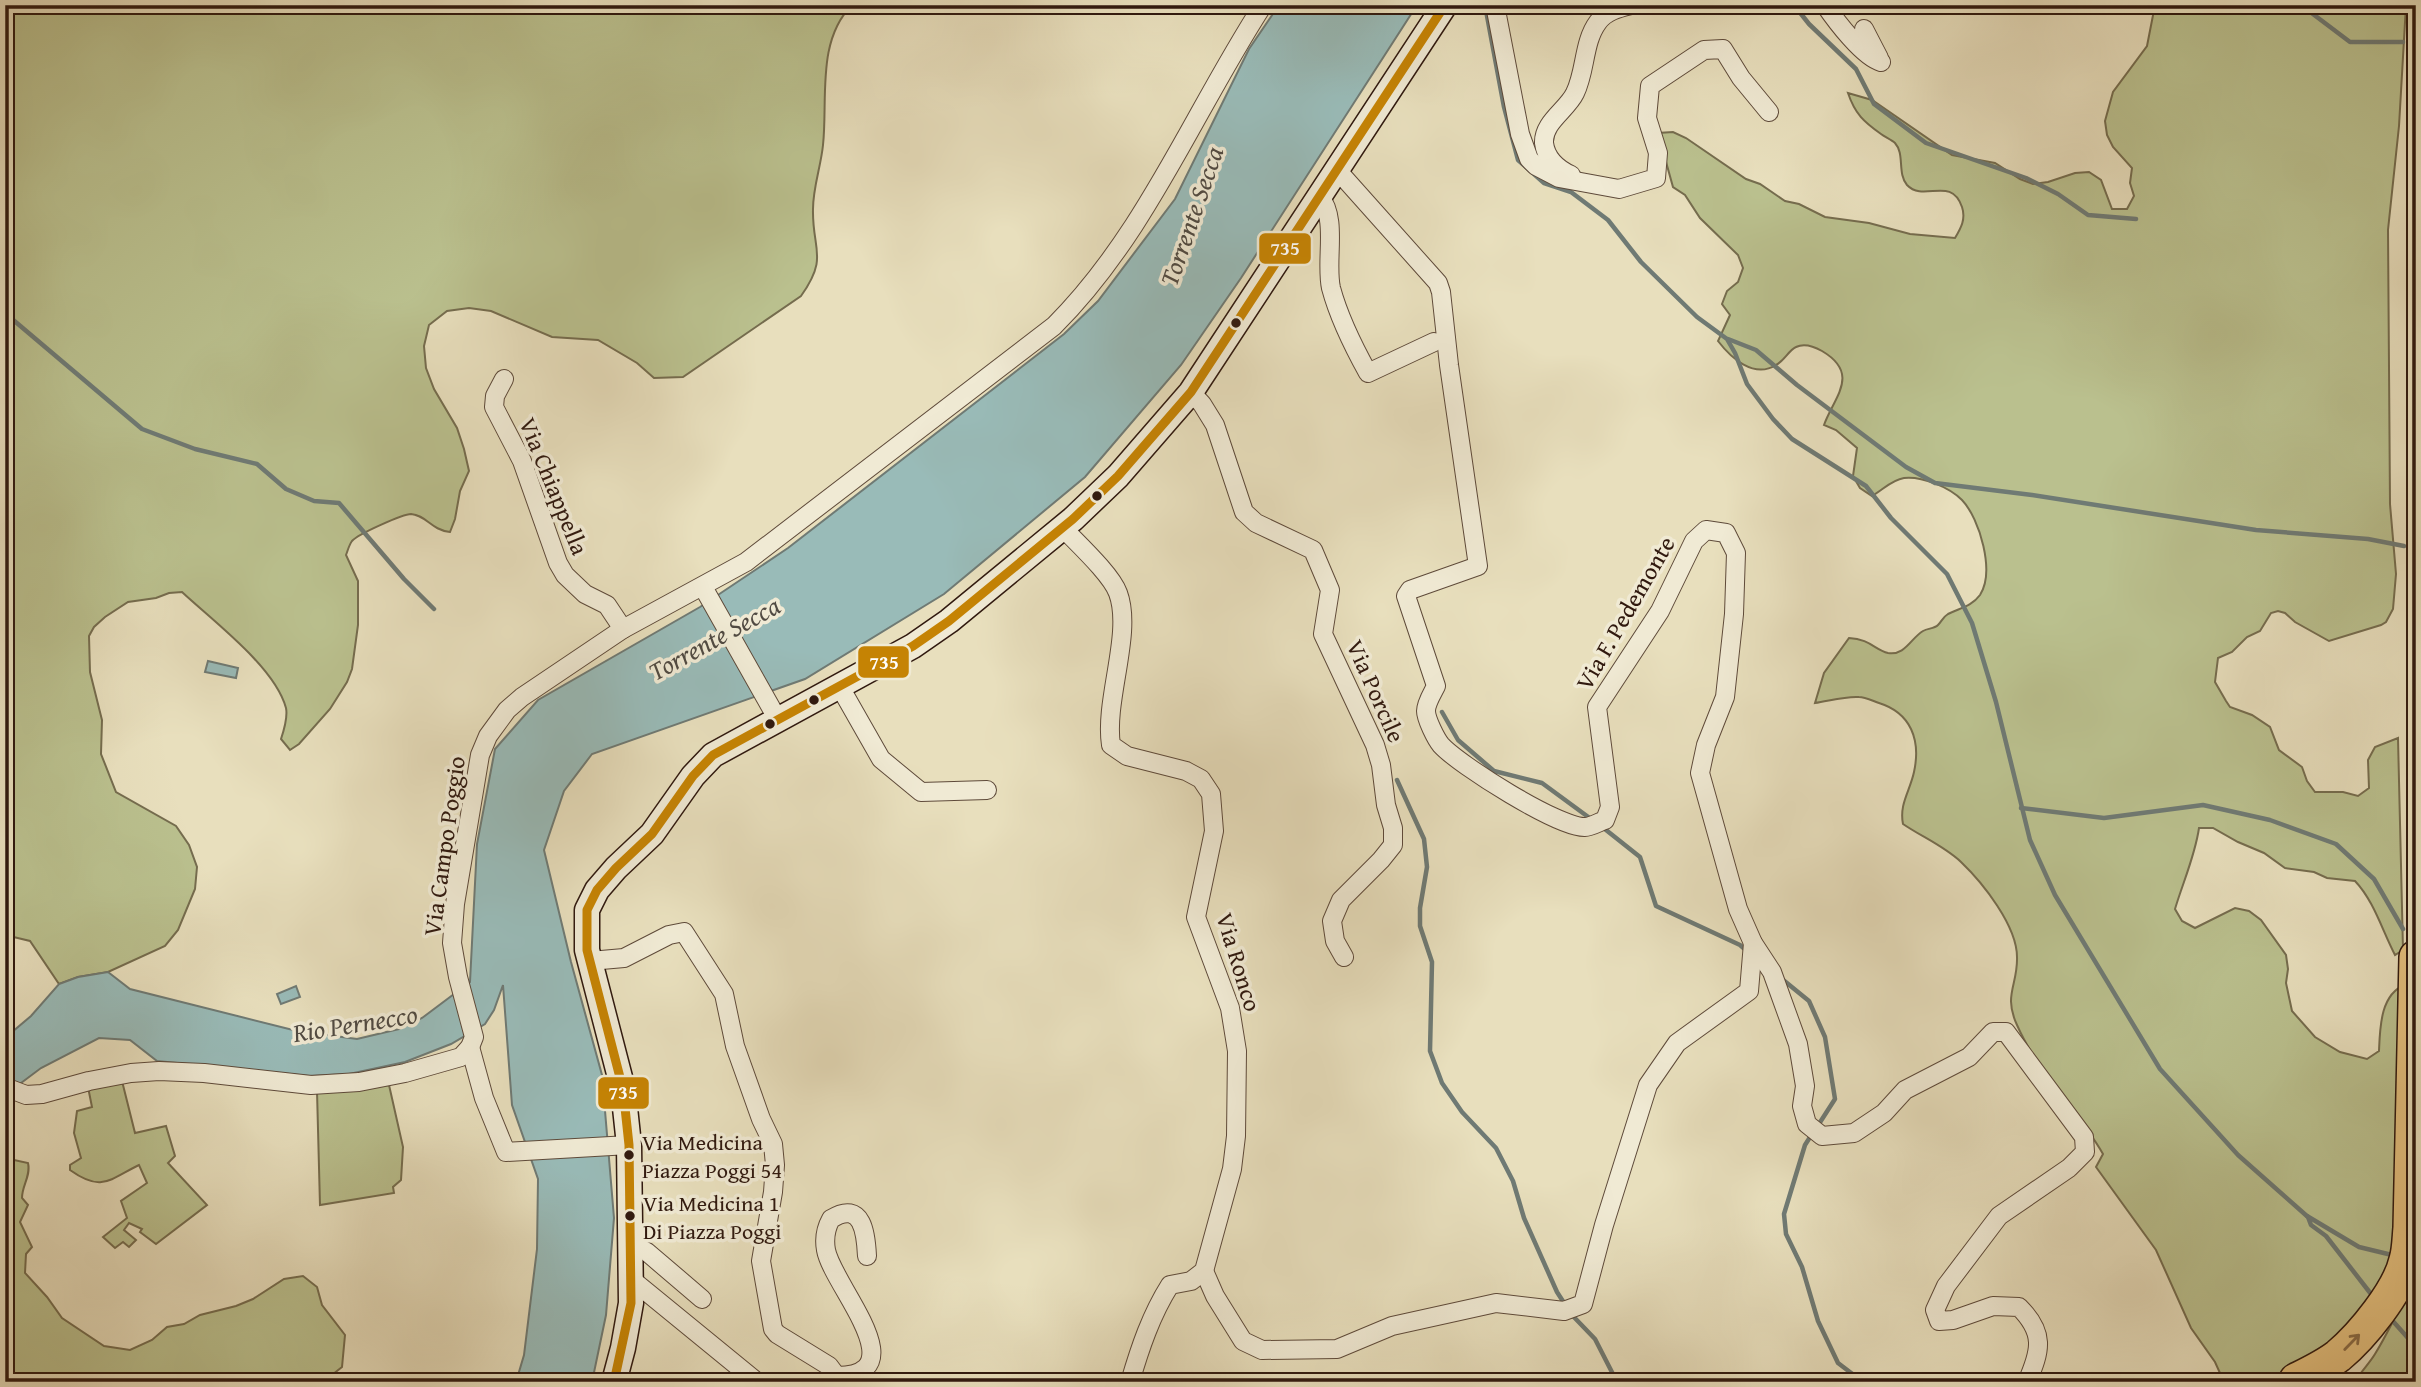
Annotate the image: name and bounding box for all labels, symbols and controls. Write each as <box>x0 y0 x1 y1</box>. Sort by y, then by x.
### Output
water label: Torrente Secca <box>1149 141 1233 291</box>
line badge: 735 <box>1258 232 1312 265</box>
text: 735 <box>1270 234 1300 262</box>
unlabelled marker <box>1229 316 1243 330</box>
street label: Via Chiappella <box>510 412 598 561</box>
unlabelled marker <box>1090 489 1104 503</box>
street label: Via F. Pedemonte <box>1567 529 1683 697</box>
water label: Torrente Secca <box>641 586 787 690</box>
street label: Via Porcile <box>1338 634 1414 748</box>
line badge: 735 <box>857 645 910 679</box>
text: 735 <box>869 648 899 676</box>
unlabelled marker <box>807 693 821 707</box>
unlabelled marker <box>763 717 777 731</box>
street label: Via Campo Poggio <box>414 754 474 938</box>
street label: Via Ronco <box>1207 908 1271 1016</box>
water label: Rio Pernecco <box>289 994 420 1052</box>
line badge: 735 <box>597 1076 650 1110</box>
text: 735 <box>608 1078 638 1106</box>
place label: Via Medicina Piazza Poggi 54 <box>642 1126 782 1186</box>
marker: Via Medicina Piazza Poggi 54 <box>622 1148 636 1162</box>
place label: Via Medicina 1 Di Piazza Poggi <box>643 1187 781 1247</box>
marker: Via Medicina 1 Di Piazza Poggi <box>623 1209 637 1223</box>
one-way arrow <box>2343 1334 2360 1351</box>

